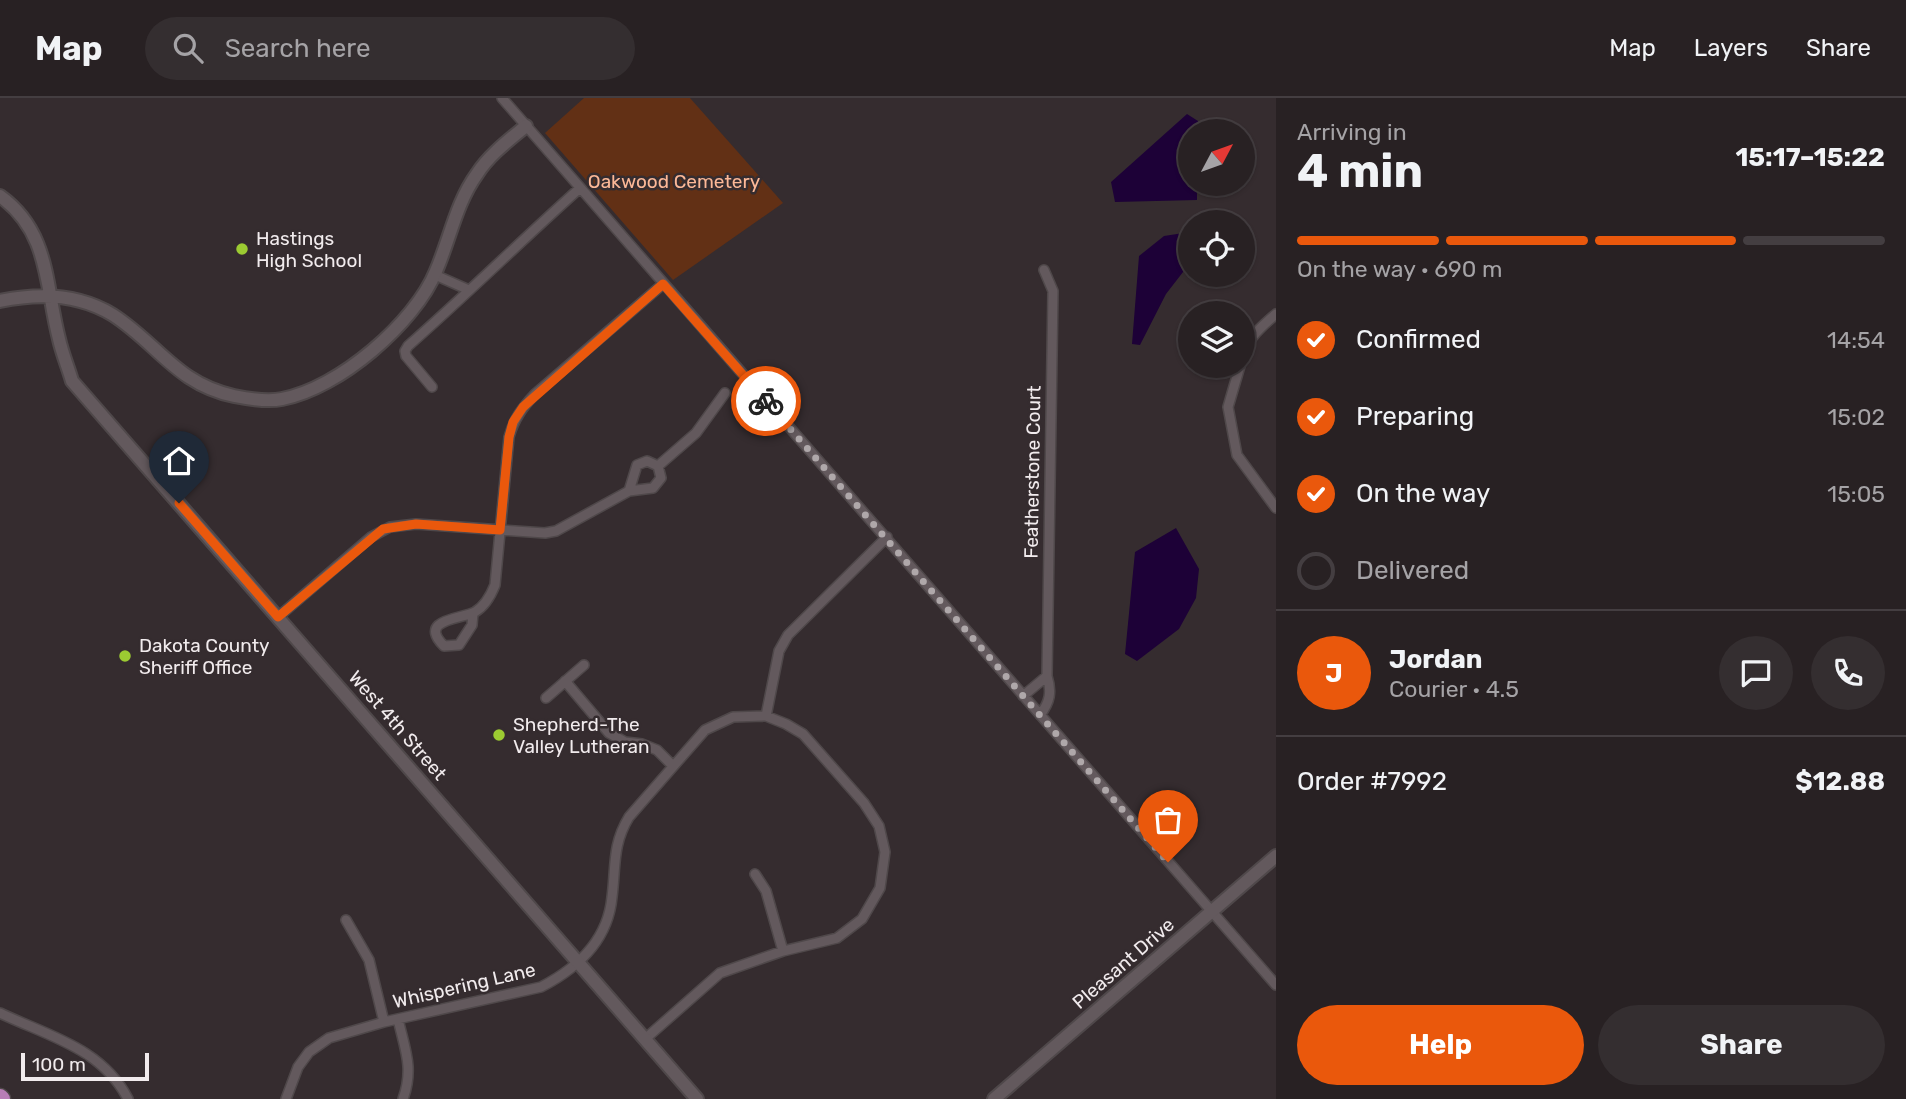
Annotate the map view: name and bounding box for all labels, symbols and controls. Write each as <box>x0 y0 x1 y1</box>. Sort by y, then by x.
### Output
search box <box>145 17 635 80</box>
text: Map <box>35 29 103 68</box>
icon: search <box>169 29 207 67</box>
text: Search here <box>225 33 370 64</box>
text: Map <box>1609 34 1656 62</box>
text: Layers <box>1694 34 1768 62</box>
text: Share <box>1806 34 1871 62</box>
text: Arriving in <box>1297 118 1407 146</box>
north arrow <box>1178 119 1255 196</box>
map controls <box>1178 119 1255 378</box>
text: 15:17–15:22 <box>1735 142 1885 173</box>
text: 4 min <box>1297 144 1423 199</box>
park label: Oakwood Cemetery <box>588 170 760 193</box>
button: locate <box>1178 210 1255 287</box>
place label: Hastings High School <box>256 227 362 272</box>
marker: Hastings High School <box>234 241 250 257</box>
text: On the way · 690 m <box>1297 255 1502 283</box>
button: layers <box>1178 301 1255 378</box>
icon: check <box>1297 321 1335 359</box>
text: Confirmed <box>1356 324 1481 355</box>
text: 14:54 <box>1827 326 1885 354</box>
courier <box>731 366 801 436</box>
icon: bike <box>747 382 785 420</box>
street label: Featherstone Court <box>1019 385 1046 559</box>
icon: check <box>1297 398 1335 436</box>
text: Preparing <box>1356 401 1474 432</box>
text: 15:02 <box>1828 403 1885 431</box>
pin <box>149 431 209 503</box>
icon: home <box>160 442 198 480</box>
icon: check <box>1297 475 1335 513</box>
text: On the way <box>1356 478 1490 509</box>
text: 15:05 <box>1827 480 1885 508</box>
text: Delivered <box>1356 555 1469 586</box>
place label: Dakota County Sheriff Office <box>139 634 270 679</box>
button: chat <box>1719 636 1793 710</box>
button: phone <box>1811 636 1885 710</box>
text: Jordan <box>1389 644 1482 675</box>
marker: Dakota County Sheriff Office <box>117 648 133 664</box>
text: J <box>1325 658 1343 689</box>
street label: West 4th Street <box>344 666 452 785</box>
text: Courier · 4.5 <box>1389 675 1519 703</box>
place label: Shepherd-The Valley Lutheran <box>513 713 650 758</box>
marker: Shepherd-The Valley Lutheran <box>491 727 507 743</box>
text: Order #7992 <box>1297 766 1447 797</box>
text: $12.88 <box>1795 766 1885 797</box>
pin <box>1138 790 1198 862</box>
icon: bag <box>1149 801 1187 839</box>
street label: Pleasant Drive <box>1068 913 1179 1014</box>
street label: Whispering Lane <box>391 958 538 1013</box>
button: Help <box>1297 1005 1584 1085</box>
button: Share <box>1598 1005 1885 1085</box>
scale bar <box>21 1050 149 1082</box>
text: 100 m <box>32 1053 86 1076</box>

